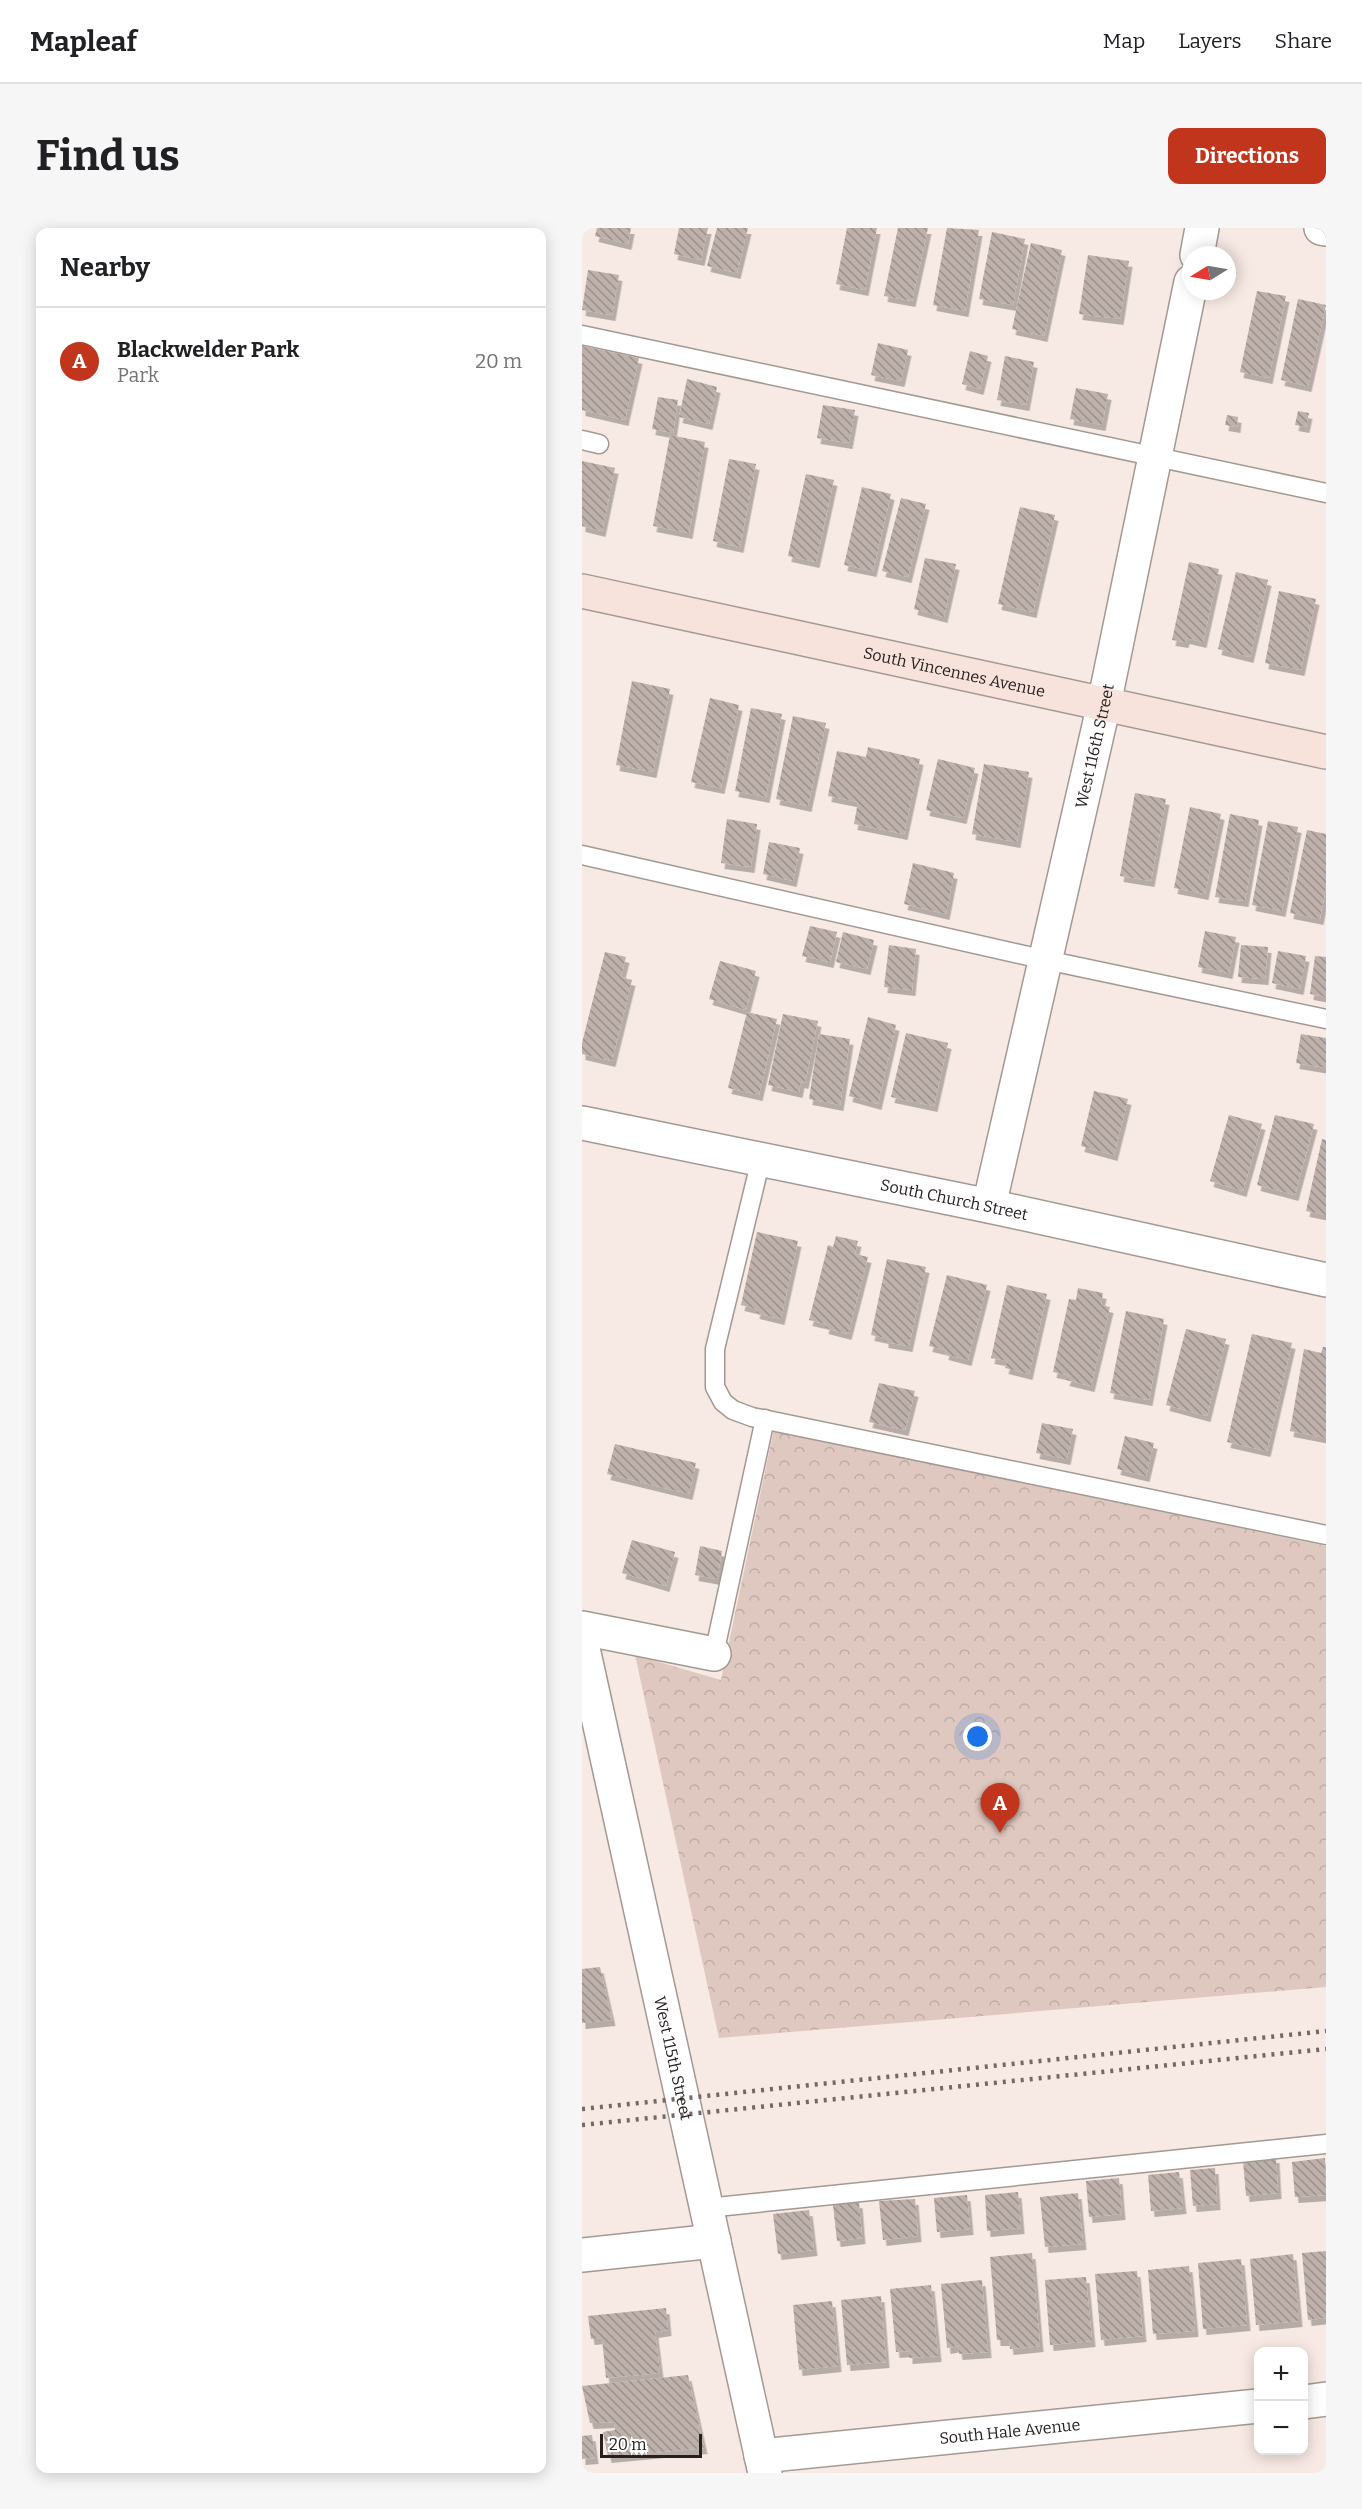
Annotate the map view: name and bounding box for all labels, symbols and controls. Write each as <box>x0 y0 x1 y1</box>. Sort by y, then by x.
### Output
text: Mapleaf <box>30 25 137 58</box>
text: Map <box>1103 28 1145 54</box>
text: Layers <box>1178 28 1242 54</box>
text: Share <box>1275 28 1332 54</box>
button: Directions <box>1168 128 1326 184</box>
text: Find us <box>36 131 180 181</box>
north arrow <box>1182 246 1236 300</box>
text: Nearby <box>60 252 150 283</box>
text: Blackwelder Park <box>117 336 299 363</box>
text: A <box>72 349 87 373</box>
text: 20 m <box>475 349 522 373</box>
text: Park <box>117 363 159 387</box>
street label: South Vincennes Avenue <box>862 643 1047 700</box>
street label: West 116th Street <box>1071 682 1117 810</box>
street label: South Church Street <box>879 1175 1030 1224</box>
your location <box>963 1722 992 1751</box>
pin: A <box>980 1784 1020 1833</box>
street label: West 115th Street <box>651 1994 696 2122</box>
map controls <box>1254 2347 1308 2455</box>
button: + <box>1254 2347 1308 2401</box>
button: − <box>1254 2401 1308 2455</box>
street label: South Hale Avenue <box>938 2414 1081 2448</box>
scale bar <box>600 2431 702 2458</box>
text: 20 m <box>609 2435 646 2454</box>

